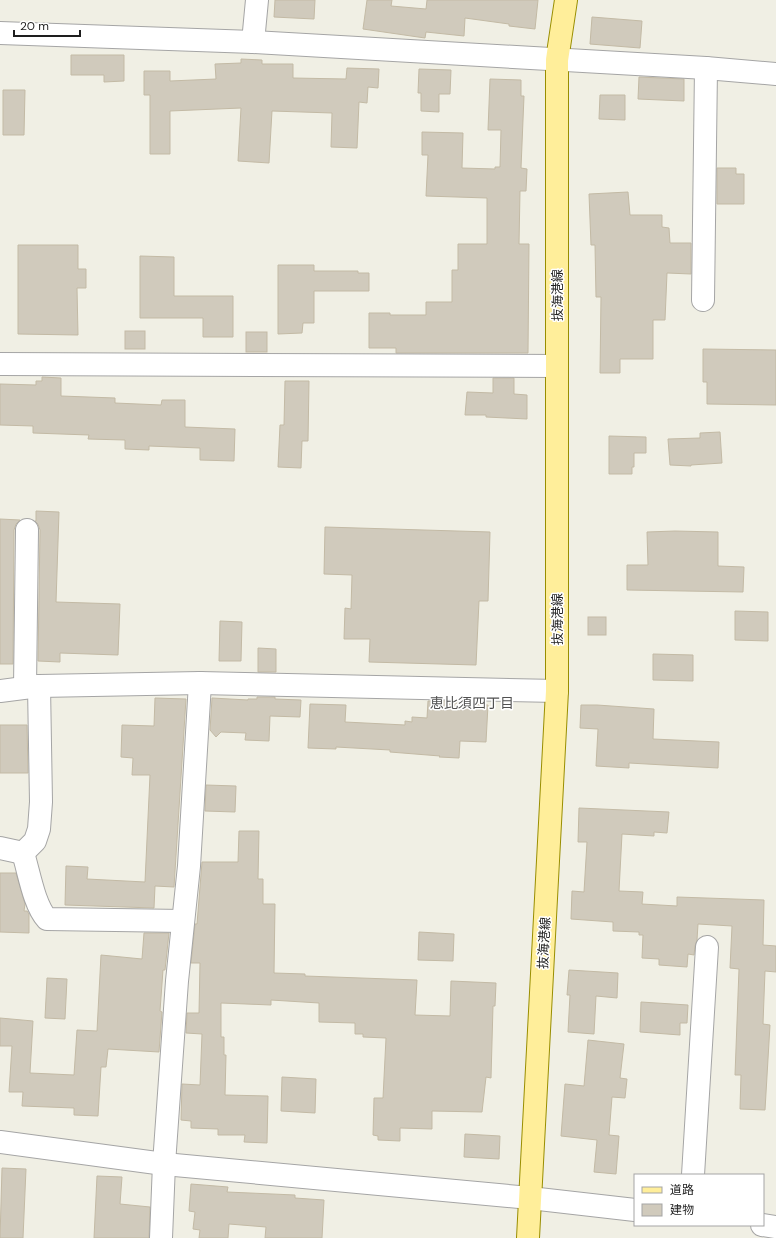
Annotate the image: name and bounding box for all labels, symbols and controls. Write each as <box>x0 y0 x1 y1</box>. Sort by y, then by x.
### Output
scale bar <box>14 12 80 38</box>
text: 20 m <box>20 18 49 34</box>
street label: 抜海港線 <box>549 269 566 321</box>
street label: 抜海港線 <box>549 593 566 645</box>
district label: 恵比須四丁目 <box>430 694 514 712</box>
street label: 抜海港線 <box>534 917 554 969</box>
legend <box>634 1174 764 1226</box>
text: 道路 <box>670 1182 694 1198</box>
text: 建物 <box>670 1202 694 1218</box>

